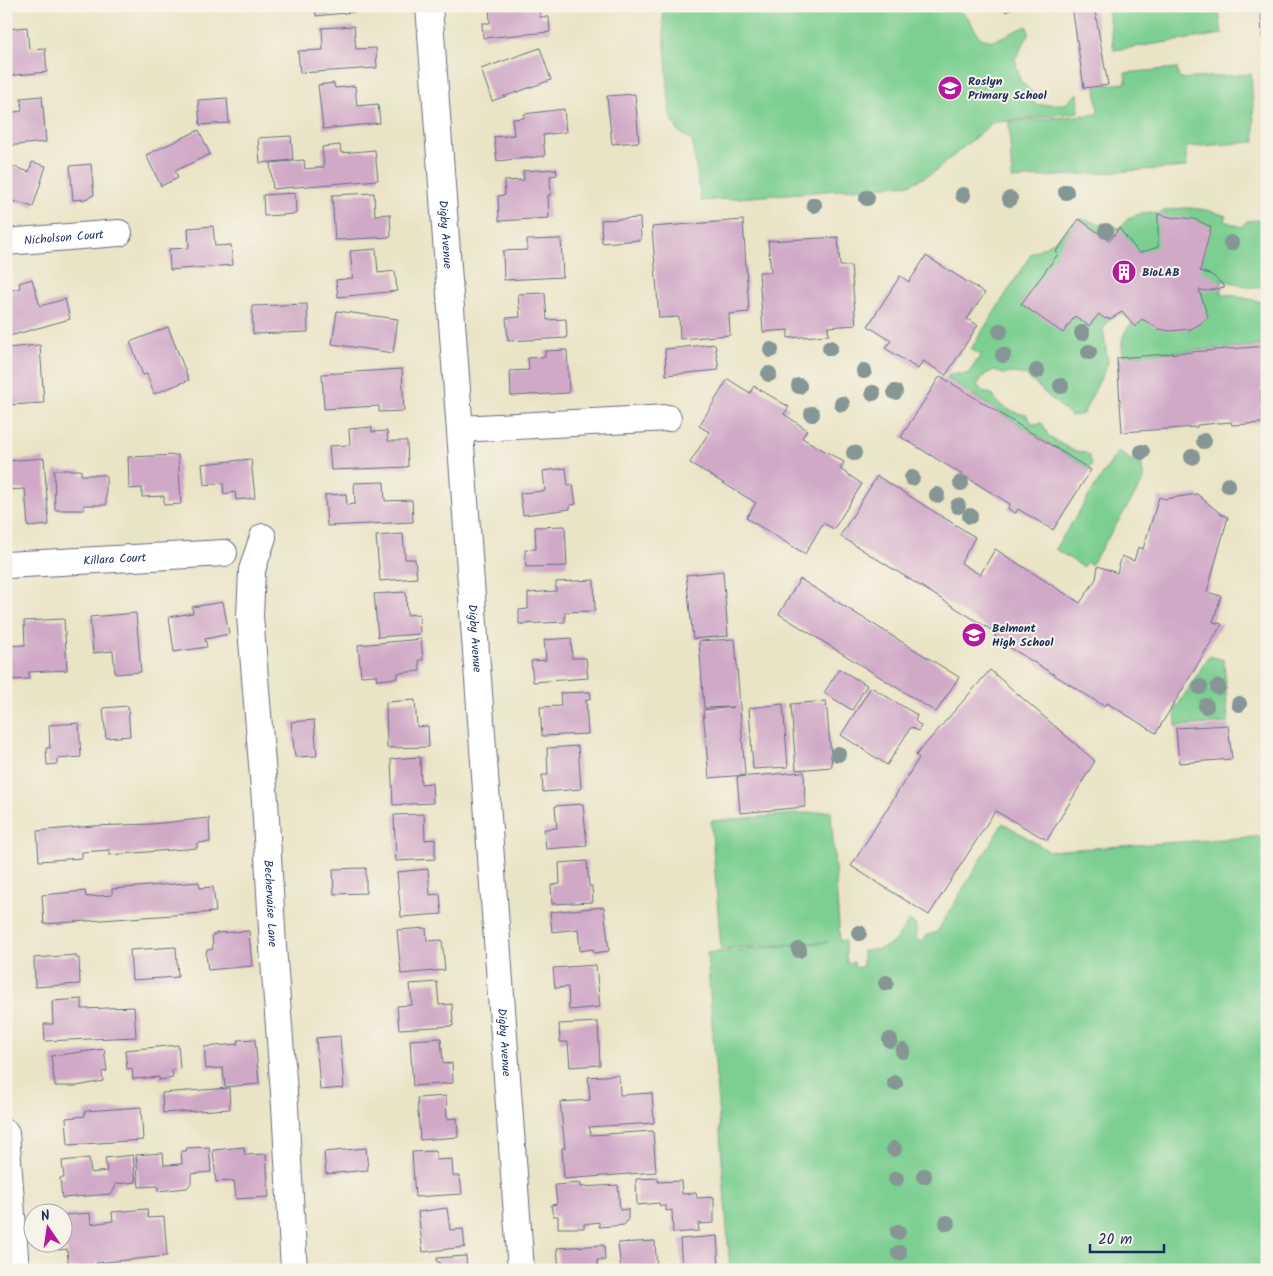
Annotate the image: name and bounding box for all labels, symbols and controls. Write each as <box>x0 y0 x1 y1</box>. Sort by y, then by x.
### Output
place label: Roslyn Primary School <box>968 72 1047 105</box>
school or university icon: Roslyn Primary School <box>937 75 963 101</box>
street label: Digby Avenue <box>434 200 458 270</box>
street label: Nicholson Court <box>23 225 105 250</box>
building icon: BioLAB <box>1111 259 1137 285</box>
place label: BioLAB <box>1142 263 1180 282</box>
street label: Killara Court <box>83 548 147 570</box>
street label: Digby Avenue <box>463 604 487 674</box>
place label: Belmont High School <box>992 619 1054 652</box>
school or university icon: Belmont High School <box>961 622 987 648</box>
street label: Bechervaise Lane <box>259 859 283 948</box>
street label: Digby Avenue <box>492 1007 516 1078</box>
north arrow <box>22 1204 72 1254</box>
text: N <box>39 1205 52 1228</box>
scale bar <box>1090 1221 1164 1253</box>
text: 20 m <box>1098 1228 1132 1252</box>

